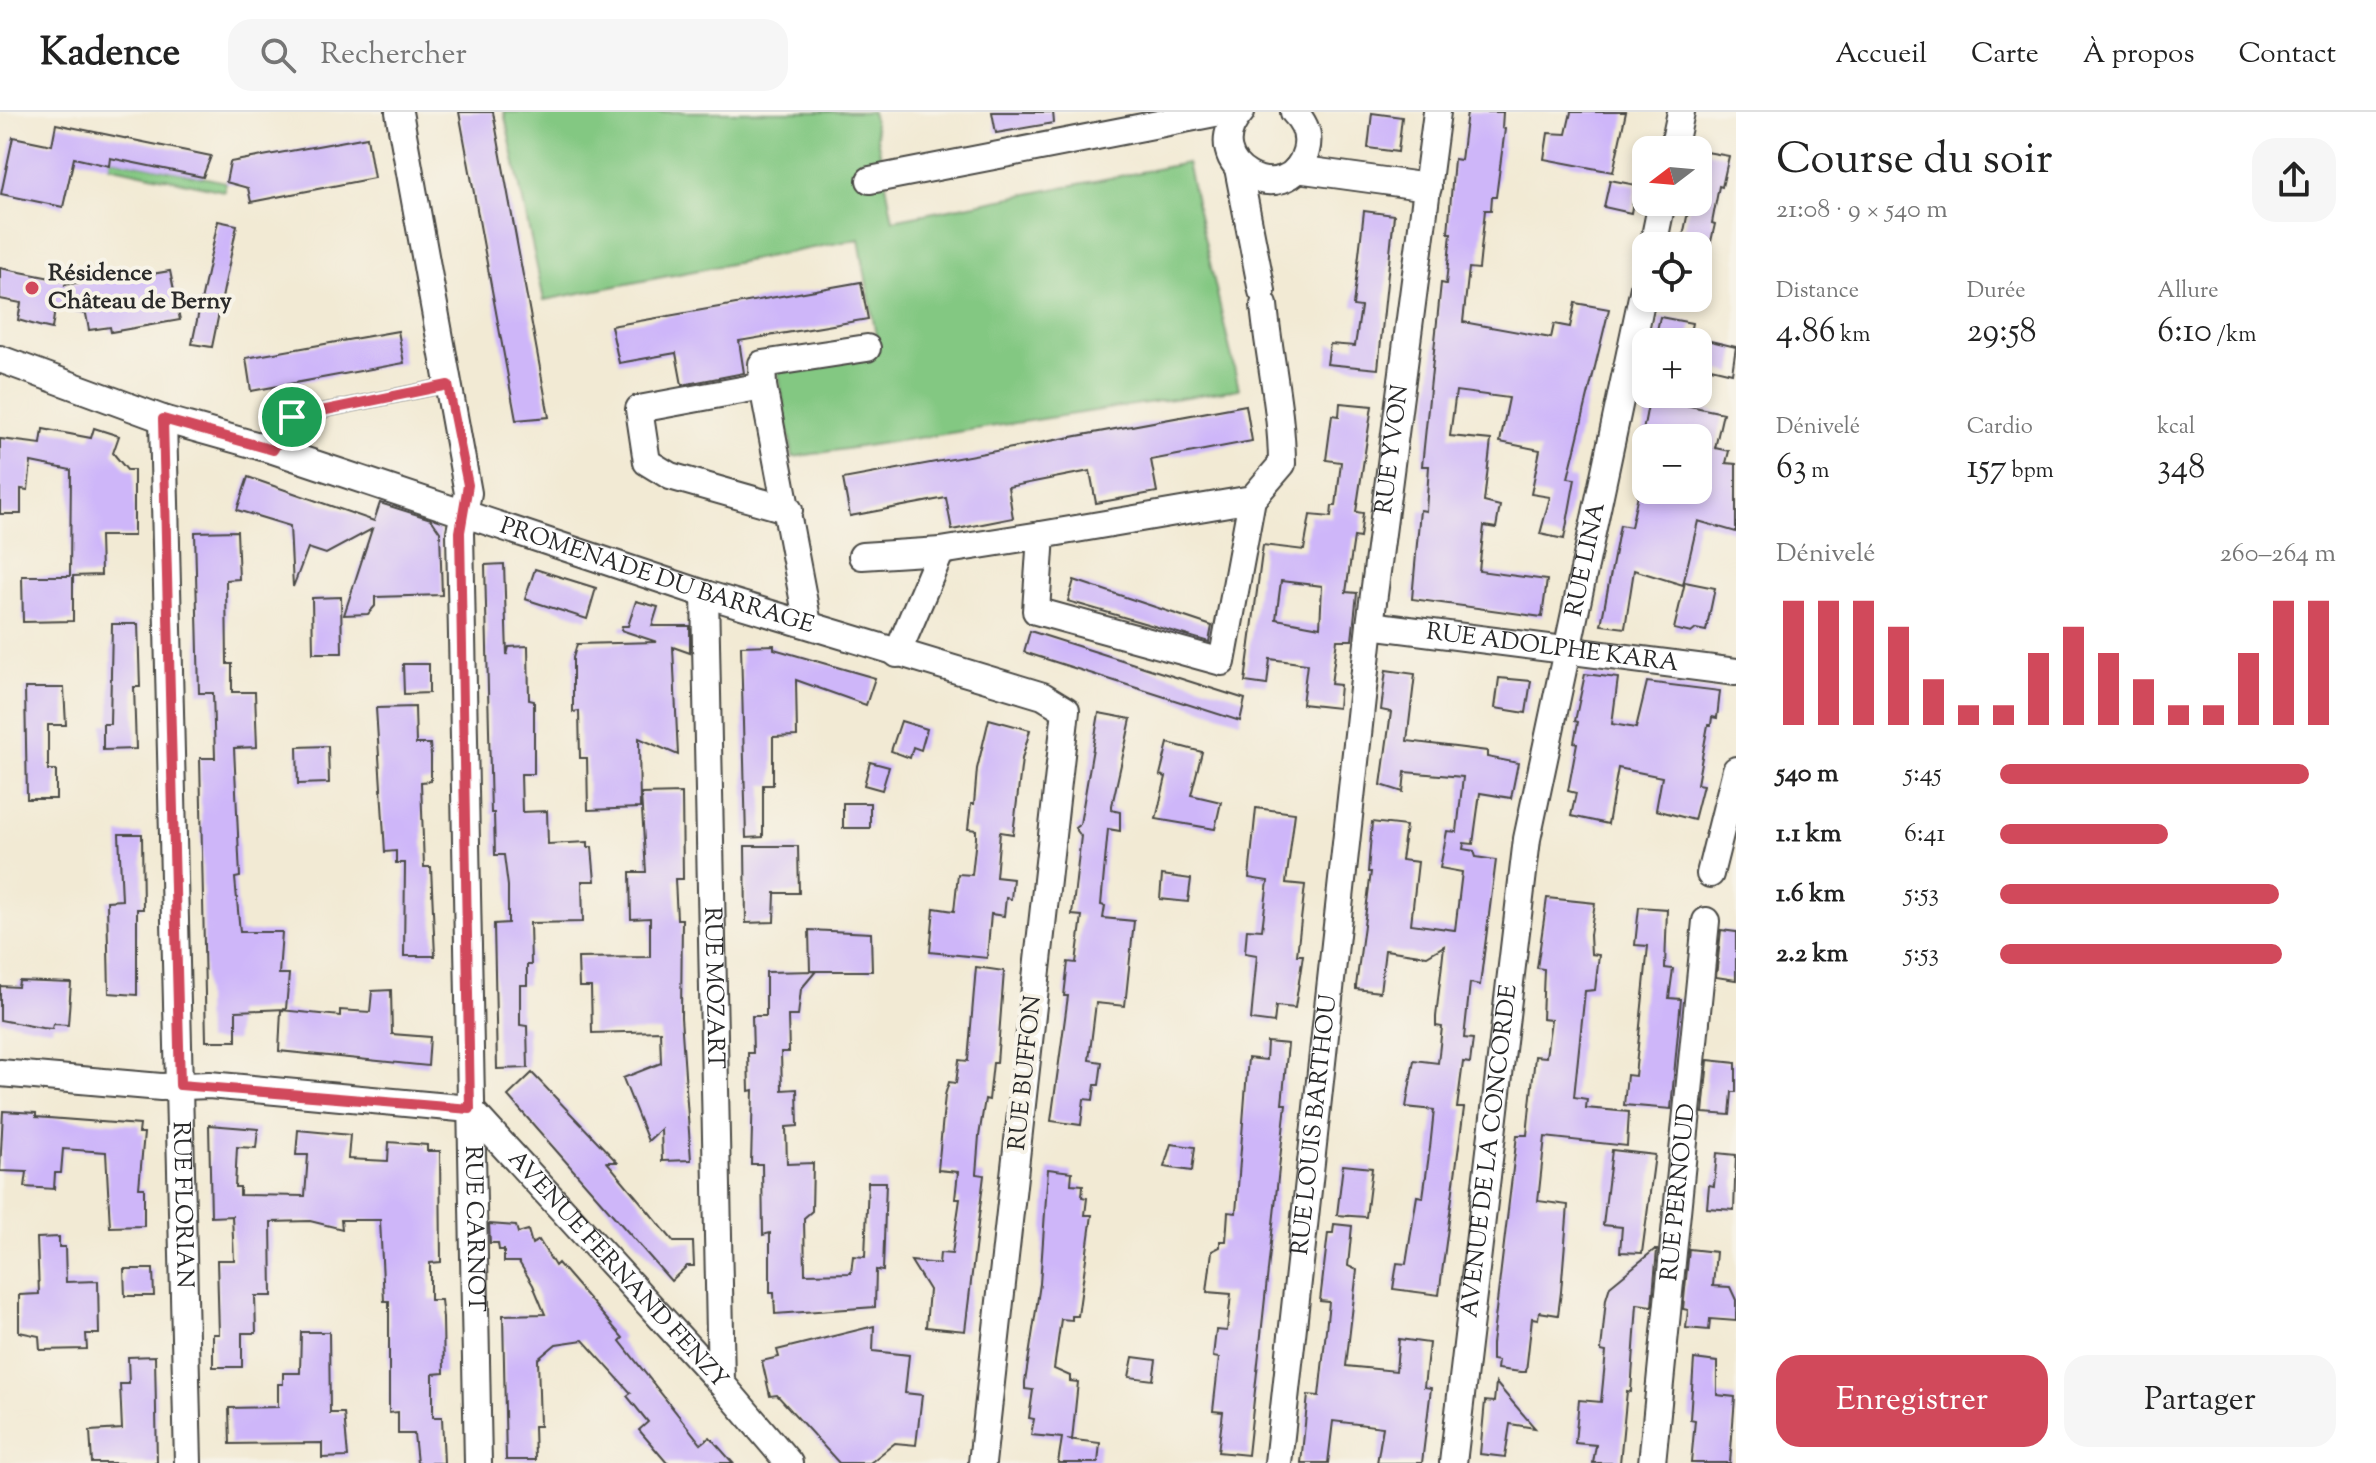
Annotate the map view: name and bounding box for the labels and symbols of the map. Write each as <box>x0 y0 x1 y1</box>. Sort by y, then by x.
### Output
north arrow <box>1632 136 1712 216</box>
place label: Résidence Château de Berny <box>48 257 232 319</box>
marker: Résidence Château de Berny <box>23 279 41 297</box>
pin <box>258 383 326 451</box>
street label: RUE YVON <box>1368 383 1418 516</box>
street label: RUE LINA <box>1558 499 1615 620</box>
street label: PROMENADE DU BARRAGE <box>495 510 818 643</box>
street label: RUE ADOLPHE KARA <box>1424 615 1681 682</box>
street label: RUE MOZART <box>694 906 732 1069</box>
street label: AVENUE DE LA CONCORDE <box>1453 982 1527 1320</box>
street label: RUE LOUIS BARTHOU <box>1284 993 1346 1257</box>
street label: RUE BUFFON <box>1001 994 1051 1152</box>
street label: RUE PERNOUD <box>1653 1102 1705 1283</box>
street label: RUE FLORIAN <box>163 1121 201 1289</box>
street label: AVENUE FERNAND FENZY <box>499 1143 736 1397</box>
street label: RUE CARNOT <box>455 1145 492 1313</box>

